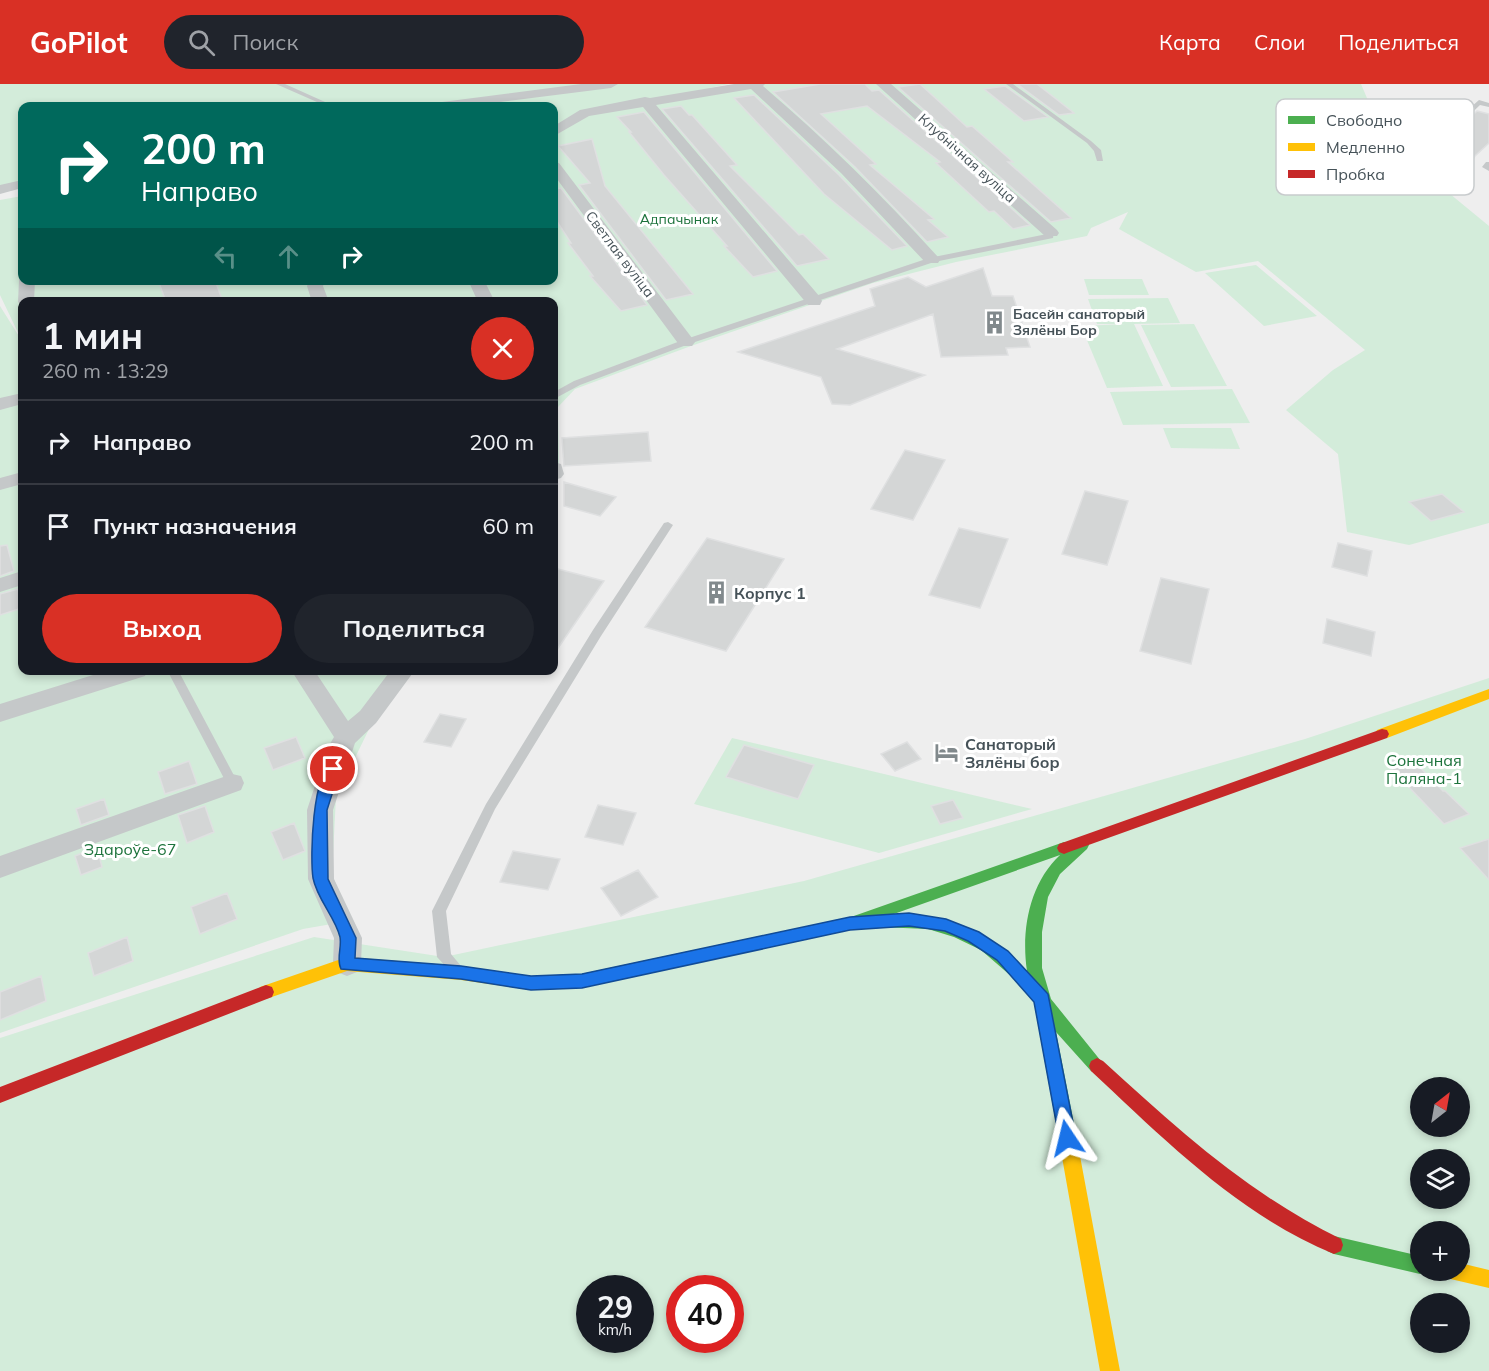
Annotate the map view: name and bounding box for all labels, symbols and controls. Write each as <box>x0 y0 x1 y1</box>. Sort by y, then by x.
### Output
search box <box>164 15 584 69</box>
text: GoPilot <box>30 25 128 60</box>
icon: search <box>185 26 218 59</box>
text: Поиск <box>233 28 298 56</box>
text: Карта <box>1159 29 1221 55</box>
text: Слои <box>1254 29 1305 55</box>
text: Поделиться <box>1338 29 1459 55</box>
legend <box>1276 99 1474 195</box>
street label: Клубнічная вуліца <box>915 110 1019 206</box>
text: Свободно <box>1326 110 1402 130</box>
text: 200 m <box>141 122 266 175</box>
icon: right <box>42 126 120 204</box>
text: Медленно <box>1326 137 1405 157</box>
text: Пробка <box>1326 164 1385 184</box>
text: Направо <box>141 174 258 208</box>
street label: Светлая вуліца <box>582 207 658 301</box>
park label: Адпачынак <box>640 210 719 228</box>
icon: left <box>209 240 242 273</box>
icon: ahead <box>272 240 305 273</box>
icon: right <box>335 240 368 273</box>
place label: Басейн санаторый Зялёны Бор <box>1013 305 1145 339</box>
building icon: Басейн санаторый Зялёны Бор <box>982 309 1008 335</box>
text: 1 мин <box>42 313 143 358</box>
button: close <box>471 317 534 380</box>
text: 260 m · 13:29 <box>42 358 168 383</box>
icon: right <box>42 426 75 459</box>
text: Направо <box>93 428 191 456</box>
text: 200 m <box>469 428 534 456</box>
icon: arrive <box>42 510 75 543</box>
text: Пункт назначения <box>93 512 297 540</box>
text: 60 m <box>483 512 534 540</box>
building icon: Корпус 1 <box>703 580 729 606</box>
place label: Корпус 1 <box>734 583 806 603</box>
button: Выход <box>42 594 282 663</box>
button: Поделиться <box>294 594 534 663</box>
place label: Санаторый Зялёны бор <box>965 734 1060 772</box>
hotel icon: Санаторый Зялёны бор <box>934 740 960 766</box>
pin <box>307 743 358 794</box>
park label: Сонечная Паляна-1 <box>1386 750 1462 788</box>
icon: arrive <box>316 752 349 785</box>
park label: Здароўе-67 <box>84 839 176 859</box>
north arrow <box>1410 1077 1470 1137</box>
map controls <box>1410 1077 1470 1353</box>
position arrow <box>1035 1106 1099 1170</box>
button: layers <box>1410 1149 1470 1209</box>
button: + <box>1410 1221 1470 1281</box>
speed limit sign: 40 <box>666 1275 744 1353</box>
text: 29 <box>597 1288 633 1326</box>
button: − <box>1410 1293 1470 1353</box>
text: km/h <box>598 1320 632 1339</box>

